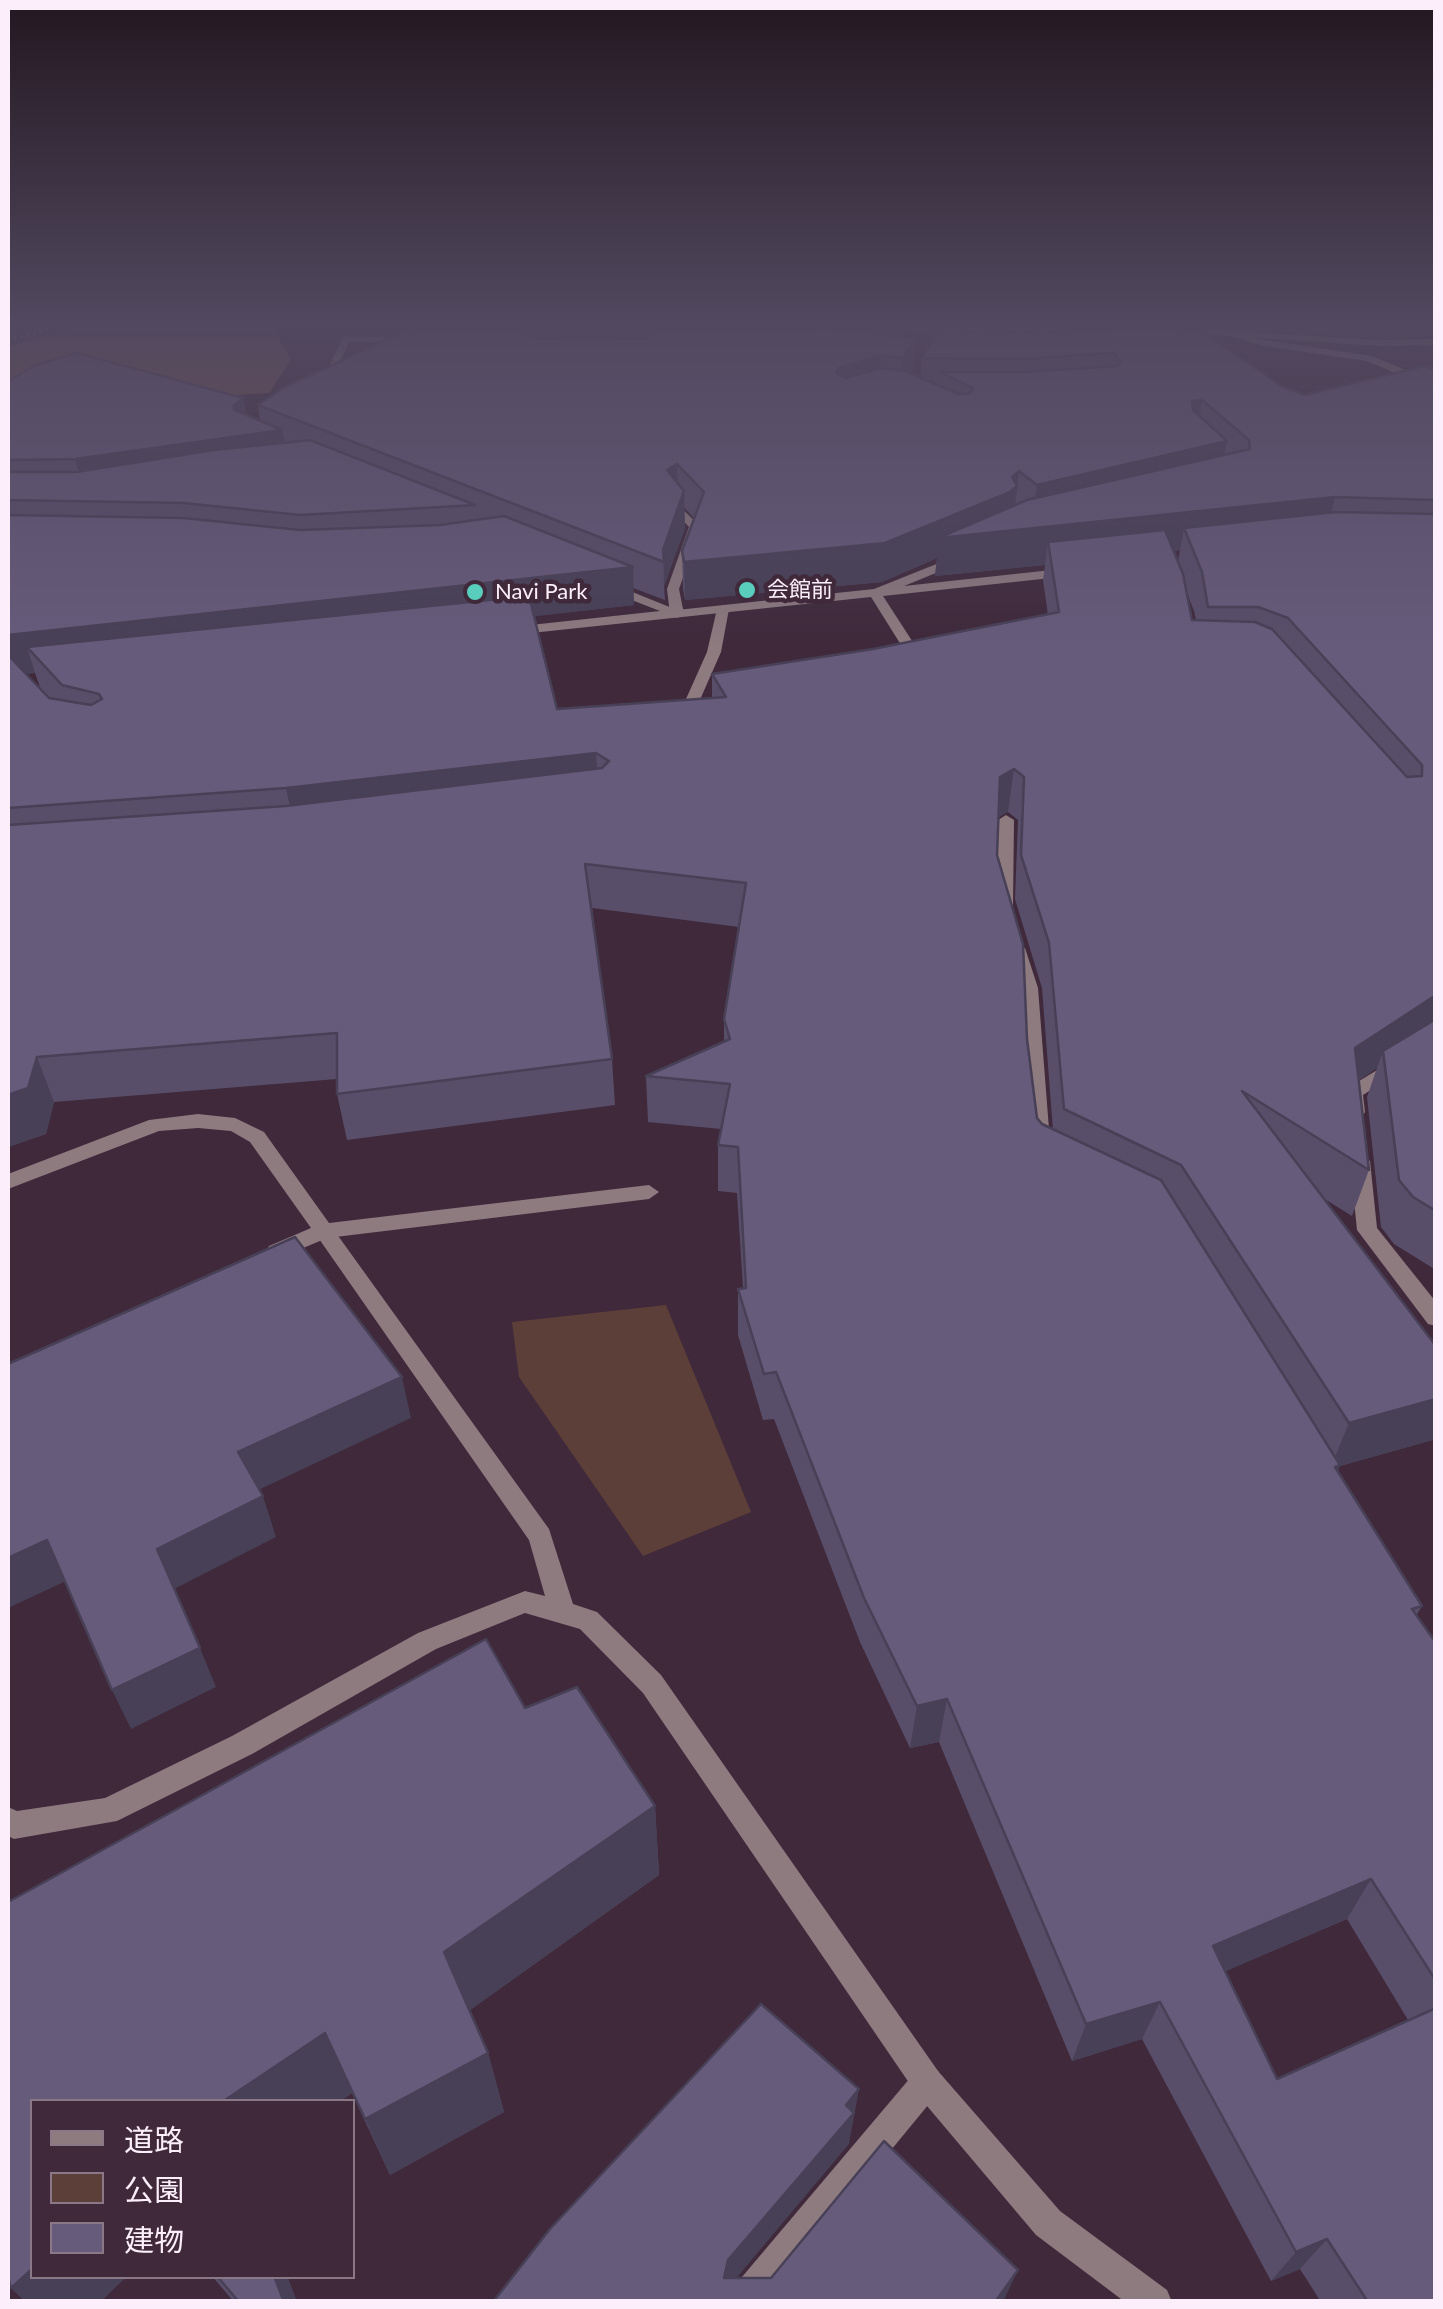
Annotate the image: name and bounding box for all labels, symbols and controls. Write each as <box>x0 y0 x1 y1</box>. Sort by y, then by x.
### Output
place label: 会館前 <box>767 577 833 603</box>
place label: Navi Park <box>495 579 587 605</box>
marker: 会館前 <box>736 579 758 601</box>
marker: Navi Park <box>464 581 486 603</box>
legend <box>30 2099 355 2279</box>
text: 道路 <box>124 2121 184 2157</box>
text: 公園 <box>124 2171 184 2207</box>
text: 建物 <box>124 2221 184 2257</box>

